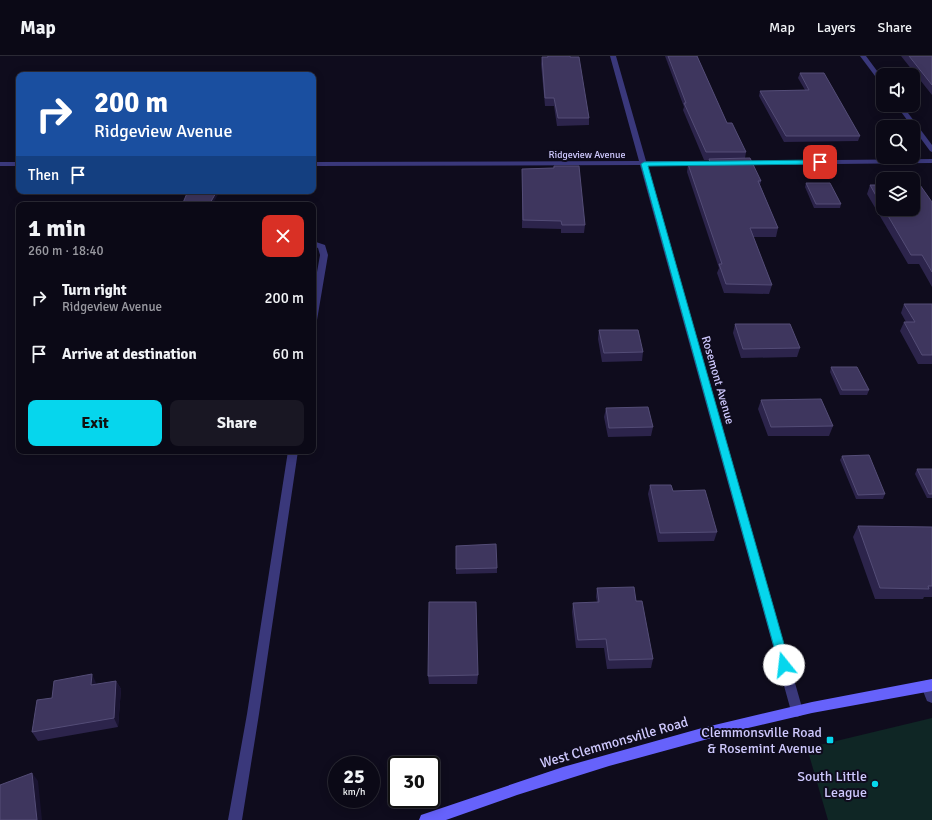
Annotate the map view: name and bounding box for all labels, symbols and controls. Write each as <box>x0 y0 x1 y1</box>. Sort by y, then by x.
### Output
text: Map <box>20 16 56 40</box>
text: Map <box>769 19 795 36</box>
text: Layers <box>817 19 856 36</box>
text: Share <box>878 19 912 36</box>
map controls <box>876 68 920 216</box>
button: sound <box>876 68 920 112</box>
text: 200 m <box>94 86 168 120</box>
icon: right <box>28 88 80 140</box>
text: Ridgeview Avenue <box>94 120 232 142</box>
button: search <box>876 120 920 164</box>
pin <box>803 145 837 179</box>
street label: Ridgeview Avenue <box>549 149 625 161</box>
icon: arrive <box>809 151 831 173</box>
icon: arrive <box>67 164 89 186</box>
text: Then <box>28 166 59 184</box>
button: layers <box>876 172 920 216</box>
text: 1 min <box>28 213 86 243</box>
button: close <box>262 215 304 257</box>
text: 260 m · 18:40 <box>28 243 104 259</box>
text: Turn right <box>62 281 127 299</box>
icon: right <box>28 287 50 309</box>
text: 200 m <box>264 289 304 307</box>
text: Ridgeview Avenue <box>62 299 162 315</box>
street label: Rosemont Avenue <box>698 334 737 426</box>
icon: arrive <box>28 343 50 365</box>
text: Arrive at destination <box>62 345 197 363</box>
text: 60 m <box>273 345 304 363</box>
button: Exit <box>28 400 162 446</box>
button: Share <box>170 400 304 446</box>
position arrow <box>763 644 805 686</box>
street label: West Clemmonsville Road <box>538 713 690 772</box>
place label: Clemmonsville Road & Rosemint Avenue <box>701 724 822 757</box>
marker: Clemmonsville Road & Rosemint Avenue <box>825 735 835 745</box>
speed limit sign: 30 <box>388 756 440 808</box>
text: 25 <box>343 764 365 789</box>
place label: South Little League <box>797 768 867 801</box>
marker: South Little League <box>870 779 880 789</box>
text: km/h <box>343 786 365 798</box>

